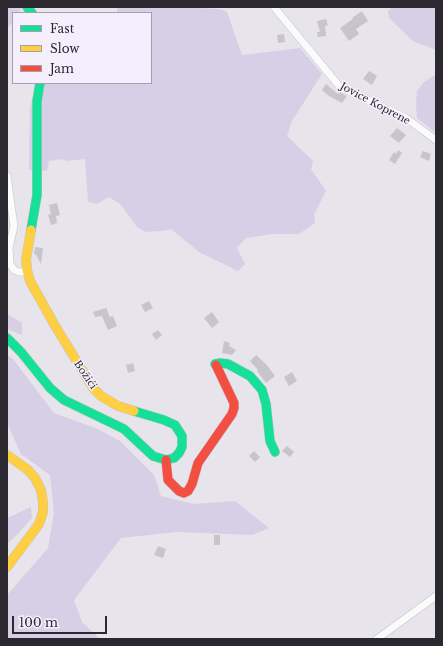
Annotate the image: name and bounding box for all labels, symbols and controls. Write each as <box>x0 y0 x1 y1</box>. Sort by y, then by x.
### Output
legend <box>12 12 152 84</box>
text: Fast <box>50 21 74 36</box>
text: Slow <box>50 41 79 56</box>
text: Jam <box>50 61 74 76</box>
street label: Jovice Koprene <box>338 81 412 127</box>
street label: Božići <box>71 358 99 392</box>
scale bar <box>14 608 109 634</box>
text: 100 m <box>19 615 58 630</box>

